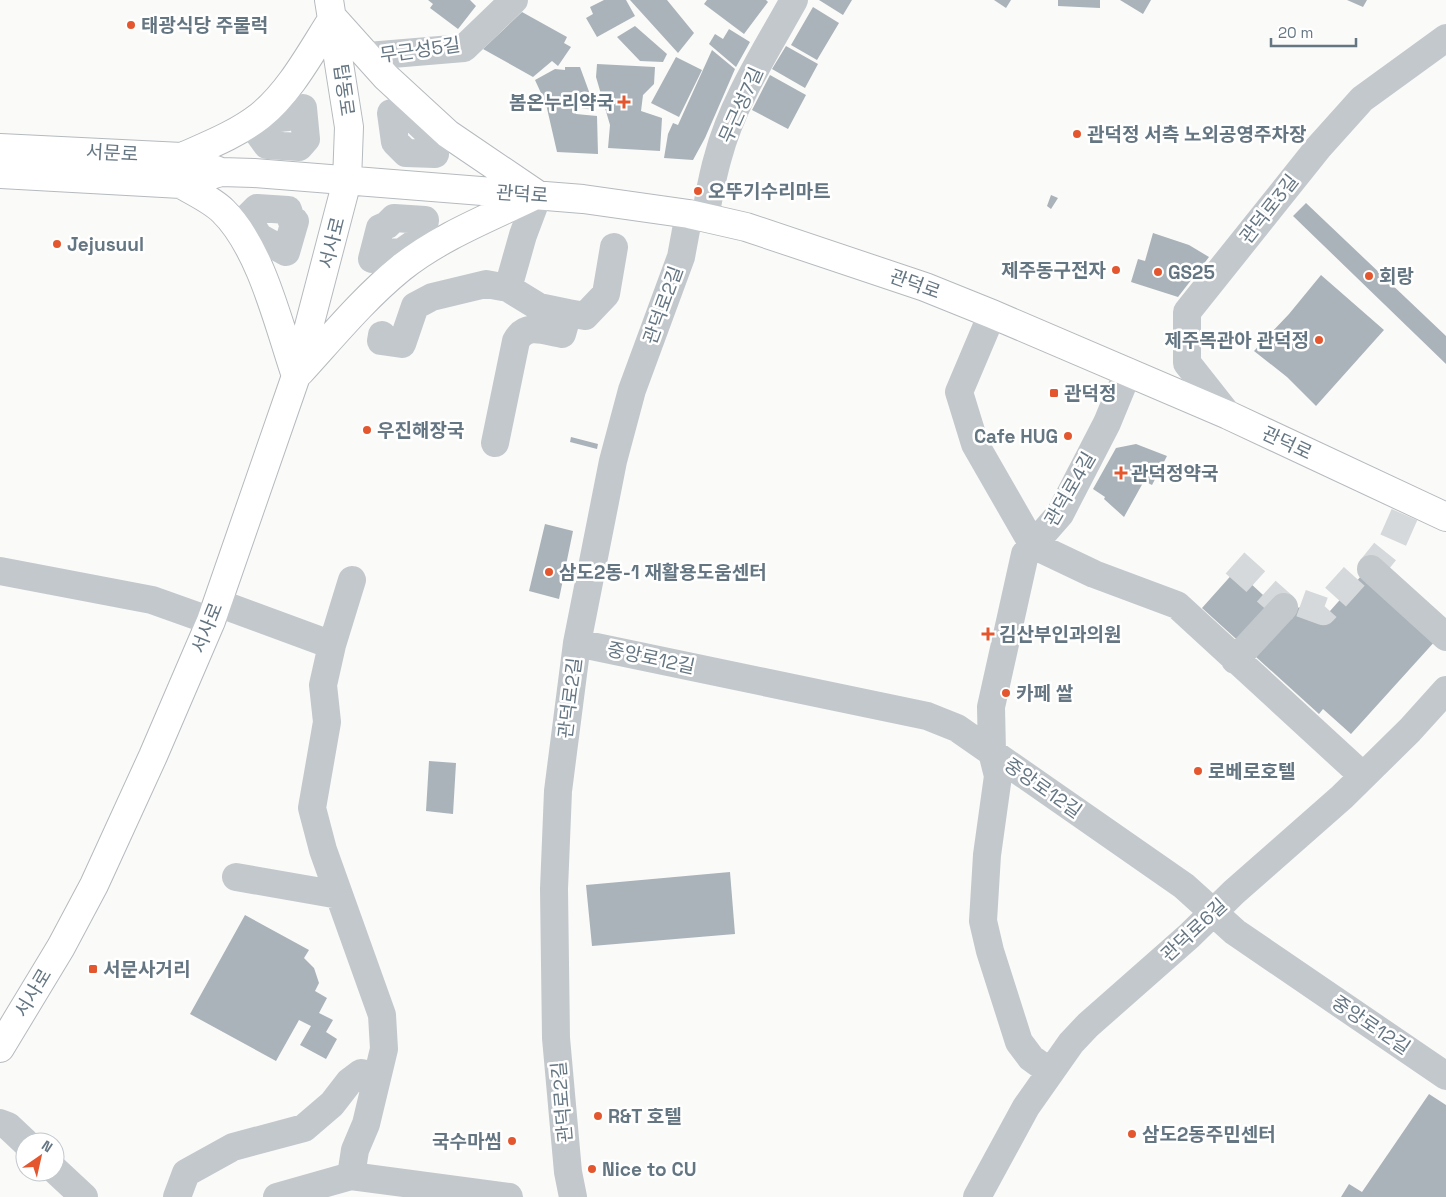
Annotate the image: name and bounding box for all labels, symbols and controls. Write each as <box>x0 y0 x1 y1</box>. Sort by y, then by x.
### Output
place label: 태광식당 주물럭 <box>141 13 268 38</box>
scale bar <box>1271 15 1356 47</box>
marker: 태광식당 주물럭 <box>125 19 137 31</box>
text: 20 m <box>1278 23 1313 42</box>
street label: 무근성5길 <box>378 32 462 68</box>
street label: 탑동로 <box>328 62 360 118</box>
street label: 무근성7길 <box>713 63 769 147</box>
place label: 봄온누리약국 <box>509 90 614 115</box>
marker: 봄온누리약국 <box>618 96 630 108</box>
place label: 관덕정 서측 노외공영주차장 <box>1087 122 1306 147</box>
marker: 관덕정 서측 노외공영주차장 <box>1071 128 1083 140</box>
street label: 서문로 <box>85 139 139 167</box>
street label: 관덕로3길 <box>1234 169 1304 249</box>
place label: 오뚜기수리마트 <box>708 179 830 204</box>
street label: 관덕로 <box>495 180 549 208</box>
marker: 오뚜기수리마트 <box>692 185 704 197</box>
street label: 서사로 <box>314 215 350 271</box>
place label: Jejusuul <box>67 232 144 257</box>
marker: Jejusuul <box>51 238 63 250</box>
place label: 제주동구전자 <box>1001 258 1107 283</box>
place label: GS25 <box>1168 260 1215 285</box>
street label: 관덕로2길 <box>637 262 689 348</box>
street label: 관덕로 <box>886 263 944 305</box>
marker: 제주동구전자 <box>1110 264 1122 276</box>
place label: 회랑 <box>1379 264 1414 289</box>
marker: GS25 <box>1152 266 1164 278</box>
marker: 회랑 <box>1363 270 1375 282</box>
place label: 제주목관아 관덕정 <box>1164 328 1309 353</box>
marker: 제주목관아 관덕정 <box>1313 334 1325 346</box>
place label: 관덕정 <box>1064 381 1116 406</box>
marker: 관덕정 <box>1048 387 1060 399</box>
place label: 우진해장국 <box>377 418 464 443</box>
street label: 관덕로 <box>1258 421 1316 465</box>
marker: 우진해장국 <box>361 424 373 436</box>
place label: Cafe HUG <box>974 424 1058 449</box>
marker: Cafe HUG <box>1062 430 1074 442</box>
street label: 관덕로4길 <box>1039 447 1101 531</box>
place label: 관덕정약국 <box>1131 461 1218 486</box>
marker: 관덕정약국 <box>1115 467 1127 479</box>
place label: 삼도2동-1 재활용도움센터 <box>559 560 767 585</box>
marker: 삼도2동-1 재활용도움센터 <box>543 566 555 578</box>
street label: 서사로 <box>186 599 228 657</box>
place label: 김산부인과의원 <box>999 622 1121 647</box>
marker: 김산부인과의원 <box>981 627 995 641</box>
street label: 중앙로12길 <box>605 636 697 680</box>
street label: 관덕로2길 <box>553 656 587 740</box>
place label: 카페 쌀 <box>1016 681 1073 706</box>
marker: 카페 쌀 <box>1000 687 1012 699</box>
street label: 중앙로12길 <box>999 752 1087 824</box>
place label: 로베로호텔 <box>1208 759 1295 784</box>
marker: 로베로호텔 <box>1192 765 1204 777</box>
street label: 관덕로6길 <box>1156 893 1232 967</box>
place label: 서문사거리 <box>103 957 190 982</box>
marker: 서문사거리 <box>87 963 99 975</box>
street label: 서사로 <box>9 964 57 1022</box>
street label: 중앙로12길 <box>1327 990 1415 1060</box>
street label: 관덕로2길 <box>546 1060 578 1144</box>
place label: R&T 호텔 <box>608 1104 682 1129</box>
marker: R&T 호텔 <box>592 1110 604 1122</box>
place label: 삼도2동주민센터 <box>1142 1122 1276 1147</box>
marker: 삼도2동주민센터 <box>1126 1128 1138 1140</box>
place label: 국수마씸 <box>432 1129 502 1154</box>
north arrow <box>15 1132 65 1182</box>
marker: 국수마씸 <box>506 1135 518 1147</box>
text: N <box>38 1136 56 1156</box>
place label: Nice to CU <box>602 1157 697 1182</box>
marker: Nice to CU <box>586 1163 598 1175</box>

